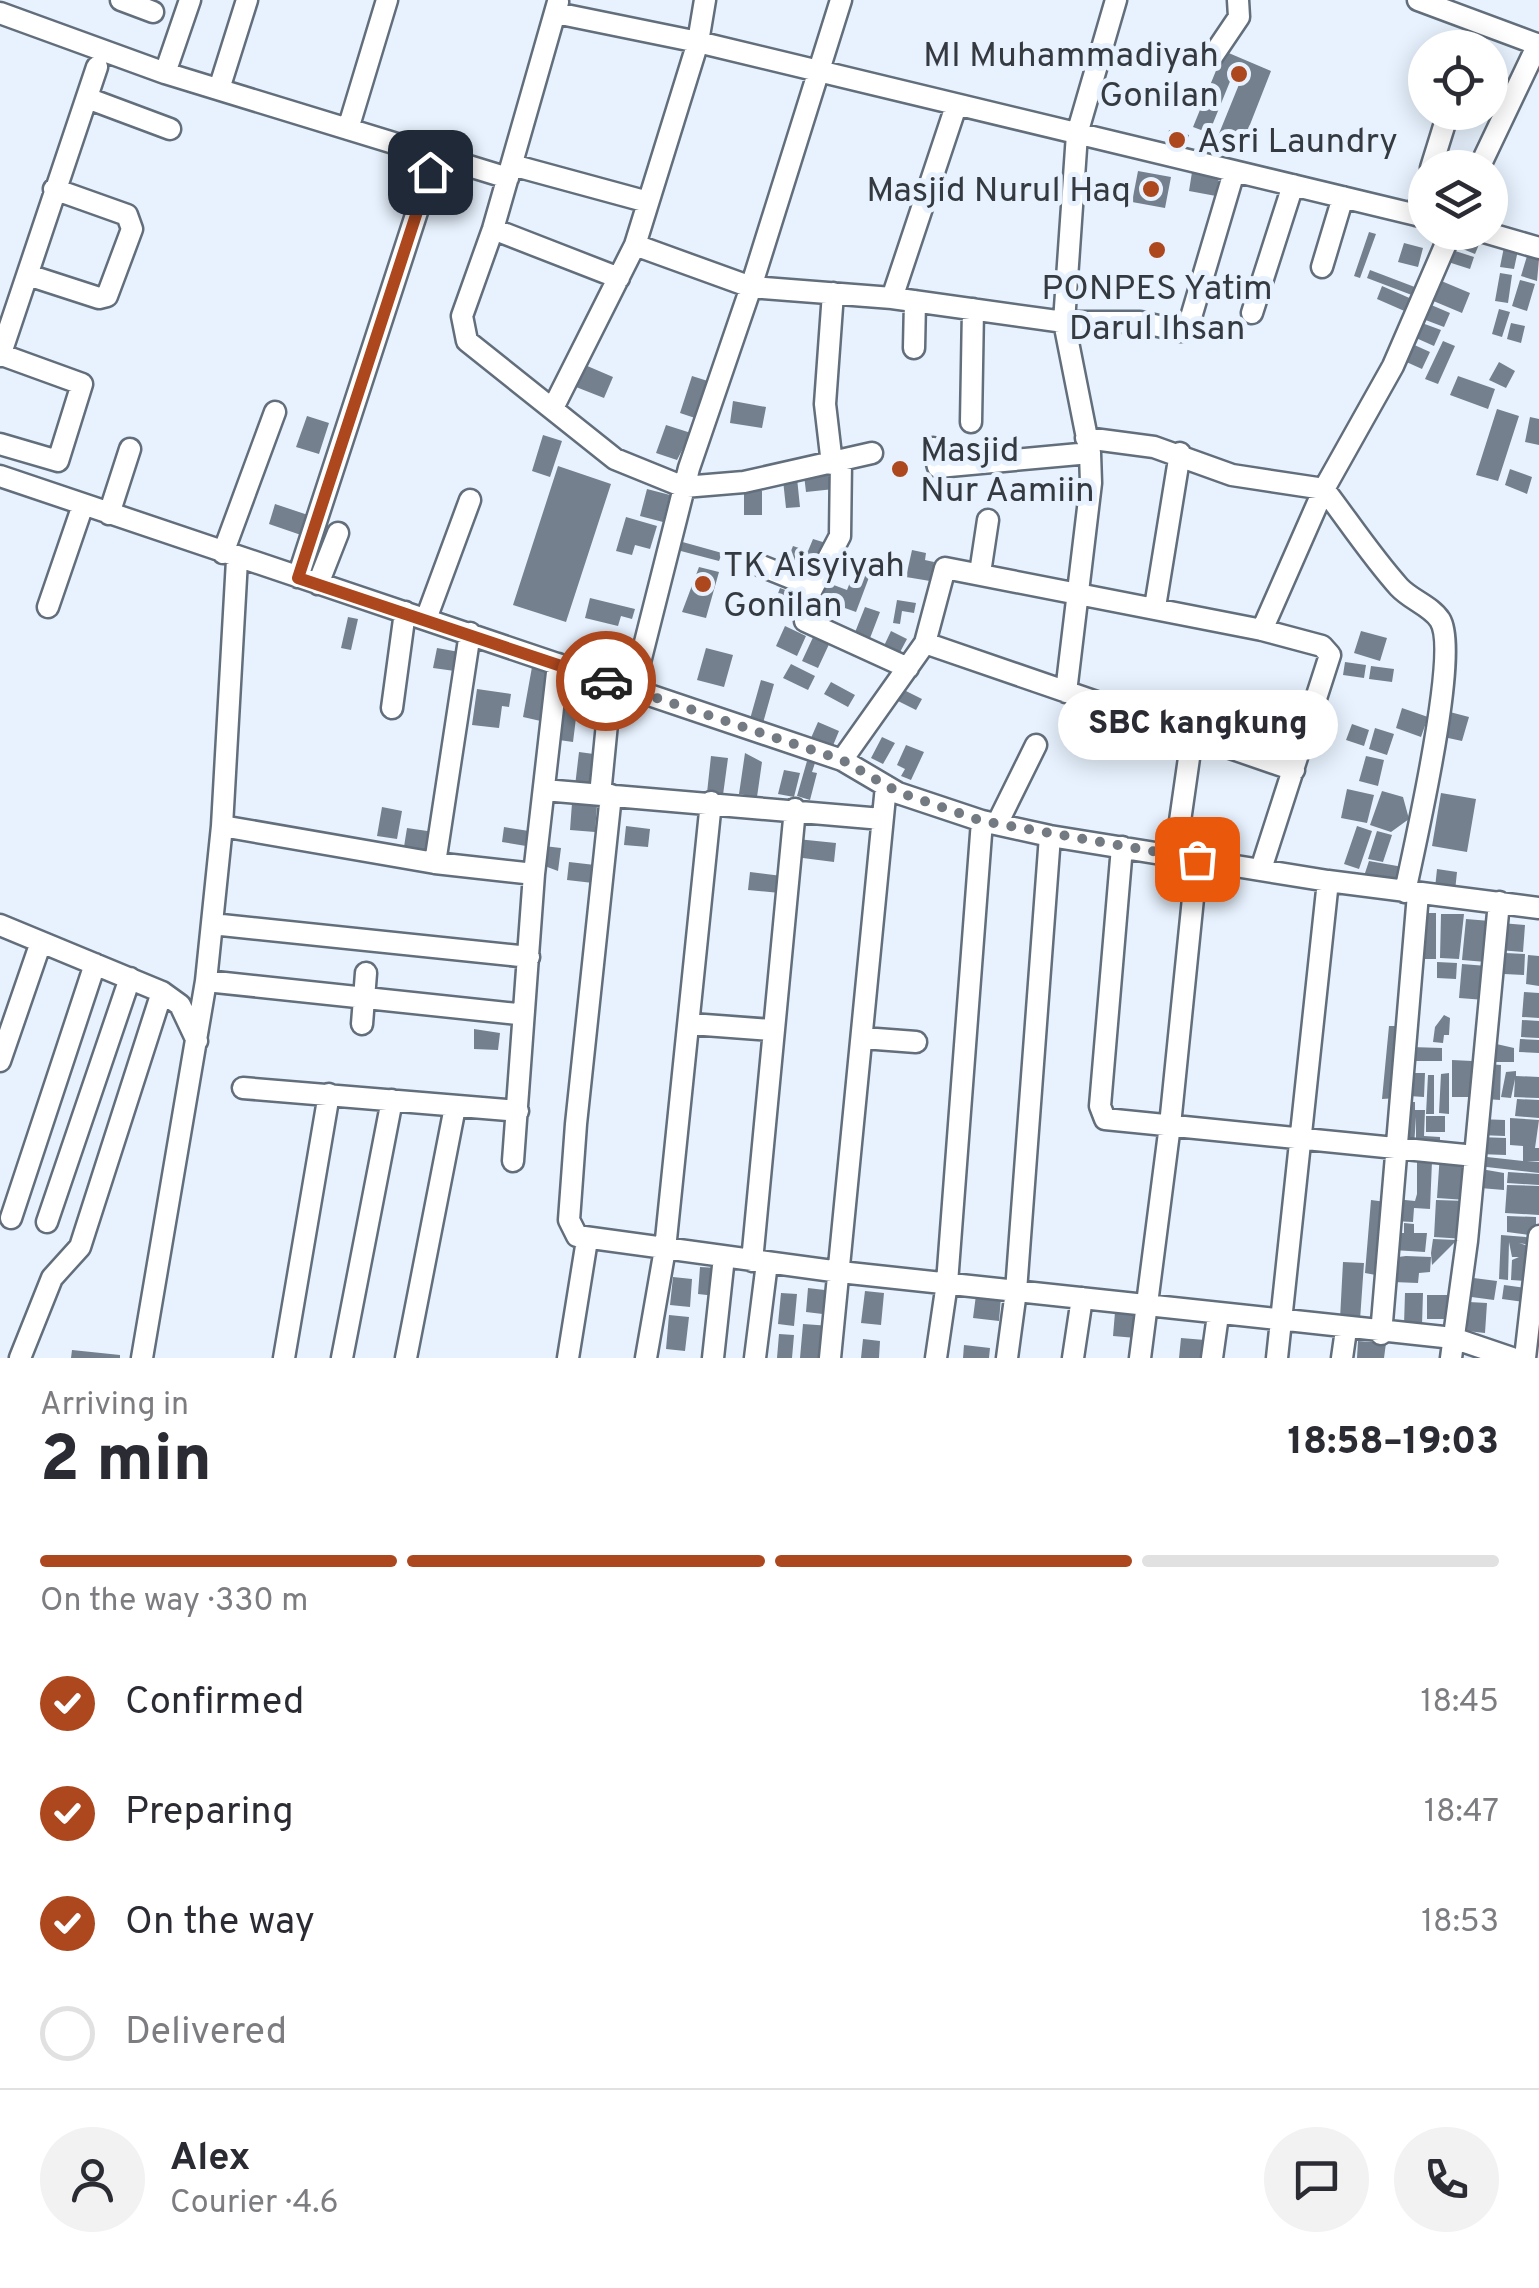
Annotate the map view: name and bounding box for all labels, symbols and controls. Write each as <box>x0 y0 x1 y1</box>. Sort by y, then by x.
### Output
map controls <box>1408 30 1508 250</box>
button: locate <box>1408 30 1508 130</box>
place label: MI Muhammadiyah Gonilan <box>923 35 1219 119</box>
marker: MI Muhammadiyah Gonilan <box>1228 63 1250 85</box>
place label: Asri Laundry <box>1197 121 1398 165</box>
marker: Asri Laundry <box>1166 129 1188 151</box>
pin <box>388 130 473 215</box>
icon: home <box>403 145 458 200</box>
button: layers <box>1408 150 1508 250</box>
place label: Masjid Nurul Haq <box>866 170 1131 214</box>
marker: Masjid Nurul Haq <box>1140 178 1162 200</box>
marker: PONPES Yatim Darul Ihsan <box>1146 239 1168 261</box>
place label: PONPES Yatim Darul Ihsan <box>1041 268 1273 352</box>
place label: Masjid Nur Aamiin <box>920 430 1095 514</box>
marker: Masjid Nur Aamiin <box>889 458 911 480</box>
place label: TK Aisyiyah Gonilan <box>723 545 905 629</box>
marker: TK Aisyiyah Gonilan <box>692 573 714 595</box>
courier <box>556 631 656 731</box>
icon: car <box>579 654 634 709</box>
callout: SBC kangkung <box>1057 689 1337 759</box>
text: SBC kangkung <box>1088 705 1308 745</box>
pin <box>1155 817 1240 902</box>
icon: bag <box>1170 832 1225 887</box>
text: Arriving in <box>40 1386 189 1426</box>
text: 18:58–19:03 <box>1287 1419 1499 1468</box>
text: 2 min <box>40 1422 212 1504</box>
text: On the way · 330 m <box>40 1582 308 1622</box>
icon: check <box>40 1676 95 1731</box>
text: Confirmed <box>125 1679 304 1728</box>
text: 18:45 <box>1421 1683 1499 1723</box>
icon: check <box>40 1786 95 1841</box>
text: Preparing <box>125 1789 294 1838</box>
text: 18:47 <box>1424 1793 1499 1833</box>
icon: check <box>40 1896 95 1951</box>
text: On the way <box>125 1899 315 1948</box>
text: 18:53 <box>1421 1903 1499 1943</box>
text: Delivered <box>125 2009 287 2058</box>
button: person <box>40 2127 145 2232</box>
button: chat <box>1264 2127 1369 2232</box>
button: phone <box>1394 2127 1499 2232</box>
text: Alex <box>170 2135 250 2184</box>
text: Courier · 4.6 <box>170 2184 339 2224</box>

